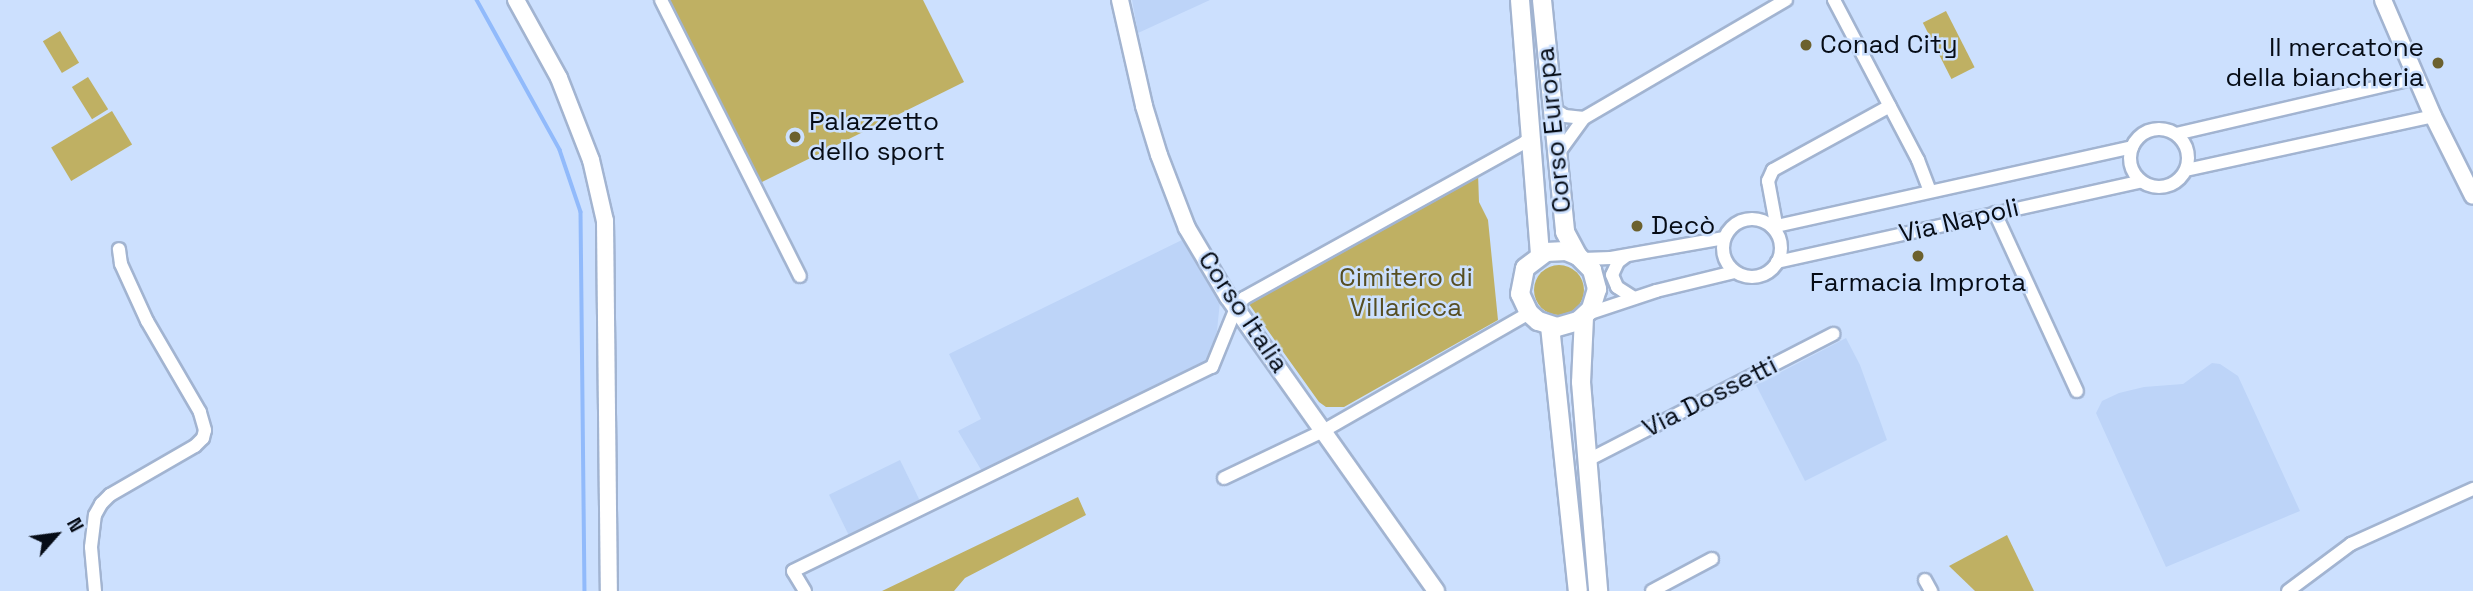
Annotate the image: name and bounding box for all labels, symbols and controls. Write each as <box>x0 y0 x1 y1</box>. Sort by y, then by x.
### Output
place label: Conad City <box>1820 29 1958 61</box>
place label: Il mercatone della biancheria <box>2225 32 2424 94</box>
marker: Conad City <box>1798 37 1814 53</box>
street label: Corso Europa <box>1530 46 1578 214</box>
marker: Il mercatone della biancheria <box>2430 55 2446 71</box>
place label: Palazzetto dello sport <box>809 106 945 168</box>
marker: Palazzetto dello sport <box>787 129 803 145</box>
street label: Via Napoli <box>1896 192 2022 250</box>
place label: Decò <box>1651 210 1715 242</box>
marker: Decò <box>1629 218 1645 234</box>
street label: Corso Italia <box>1191 245 1295 379</box>
marker: Farmacia Improta <box>1910 248 1926 264</box>
park label: Cimitero di Villaricca <box>1339 262 1473 324</box>
place label: Farmacia Improta <box>1810 267 2026 299</box>
street label: Via Dossetti <box>1637 350 1783 444</box>
north arrow <box>21 500 91 570</box>
text: N <box>61 513 89 536</box>

